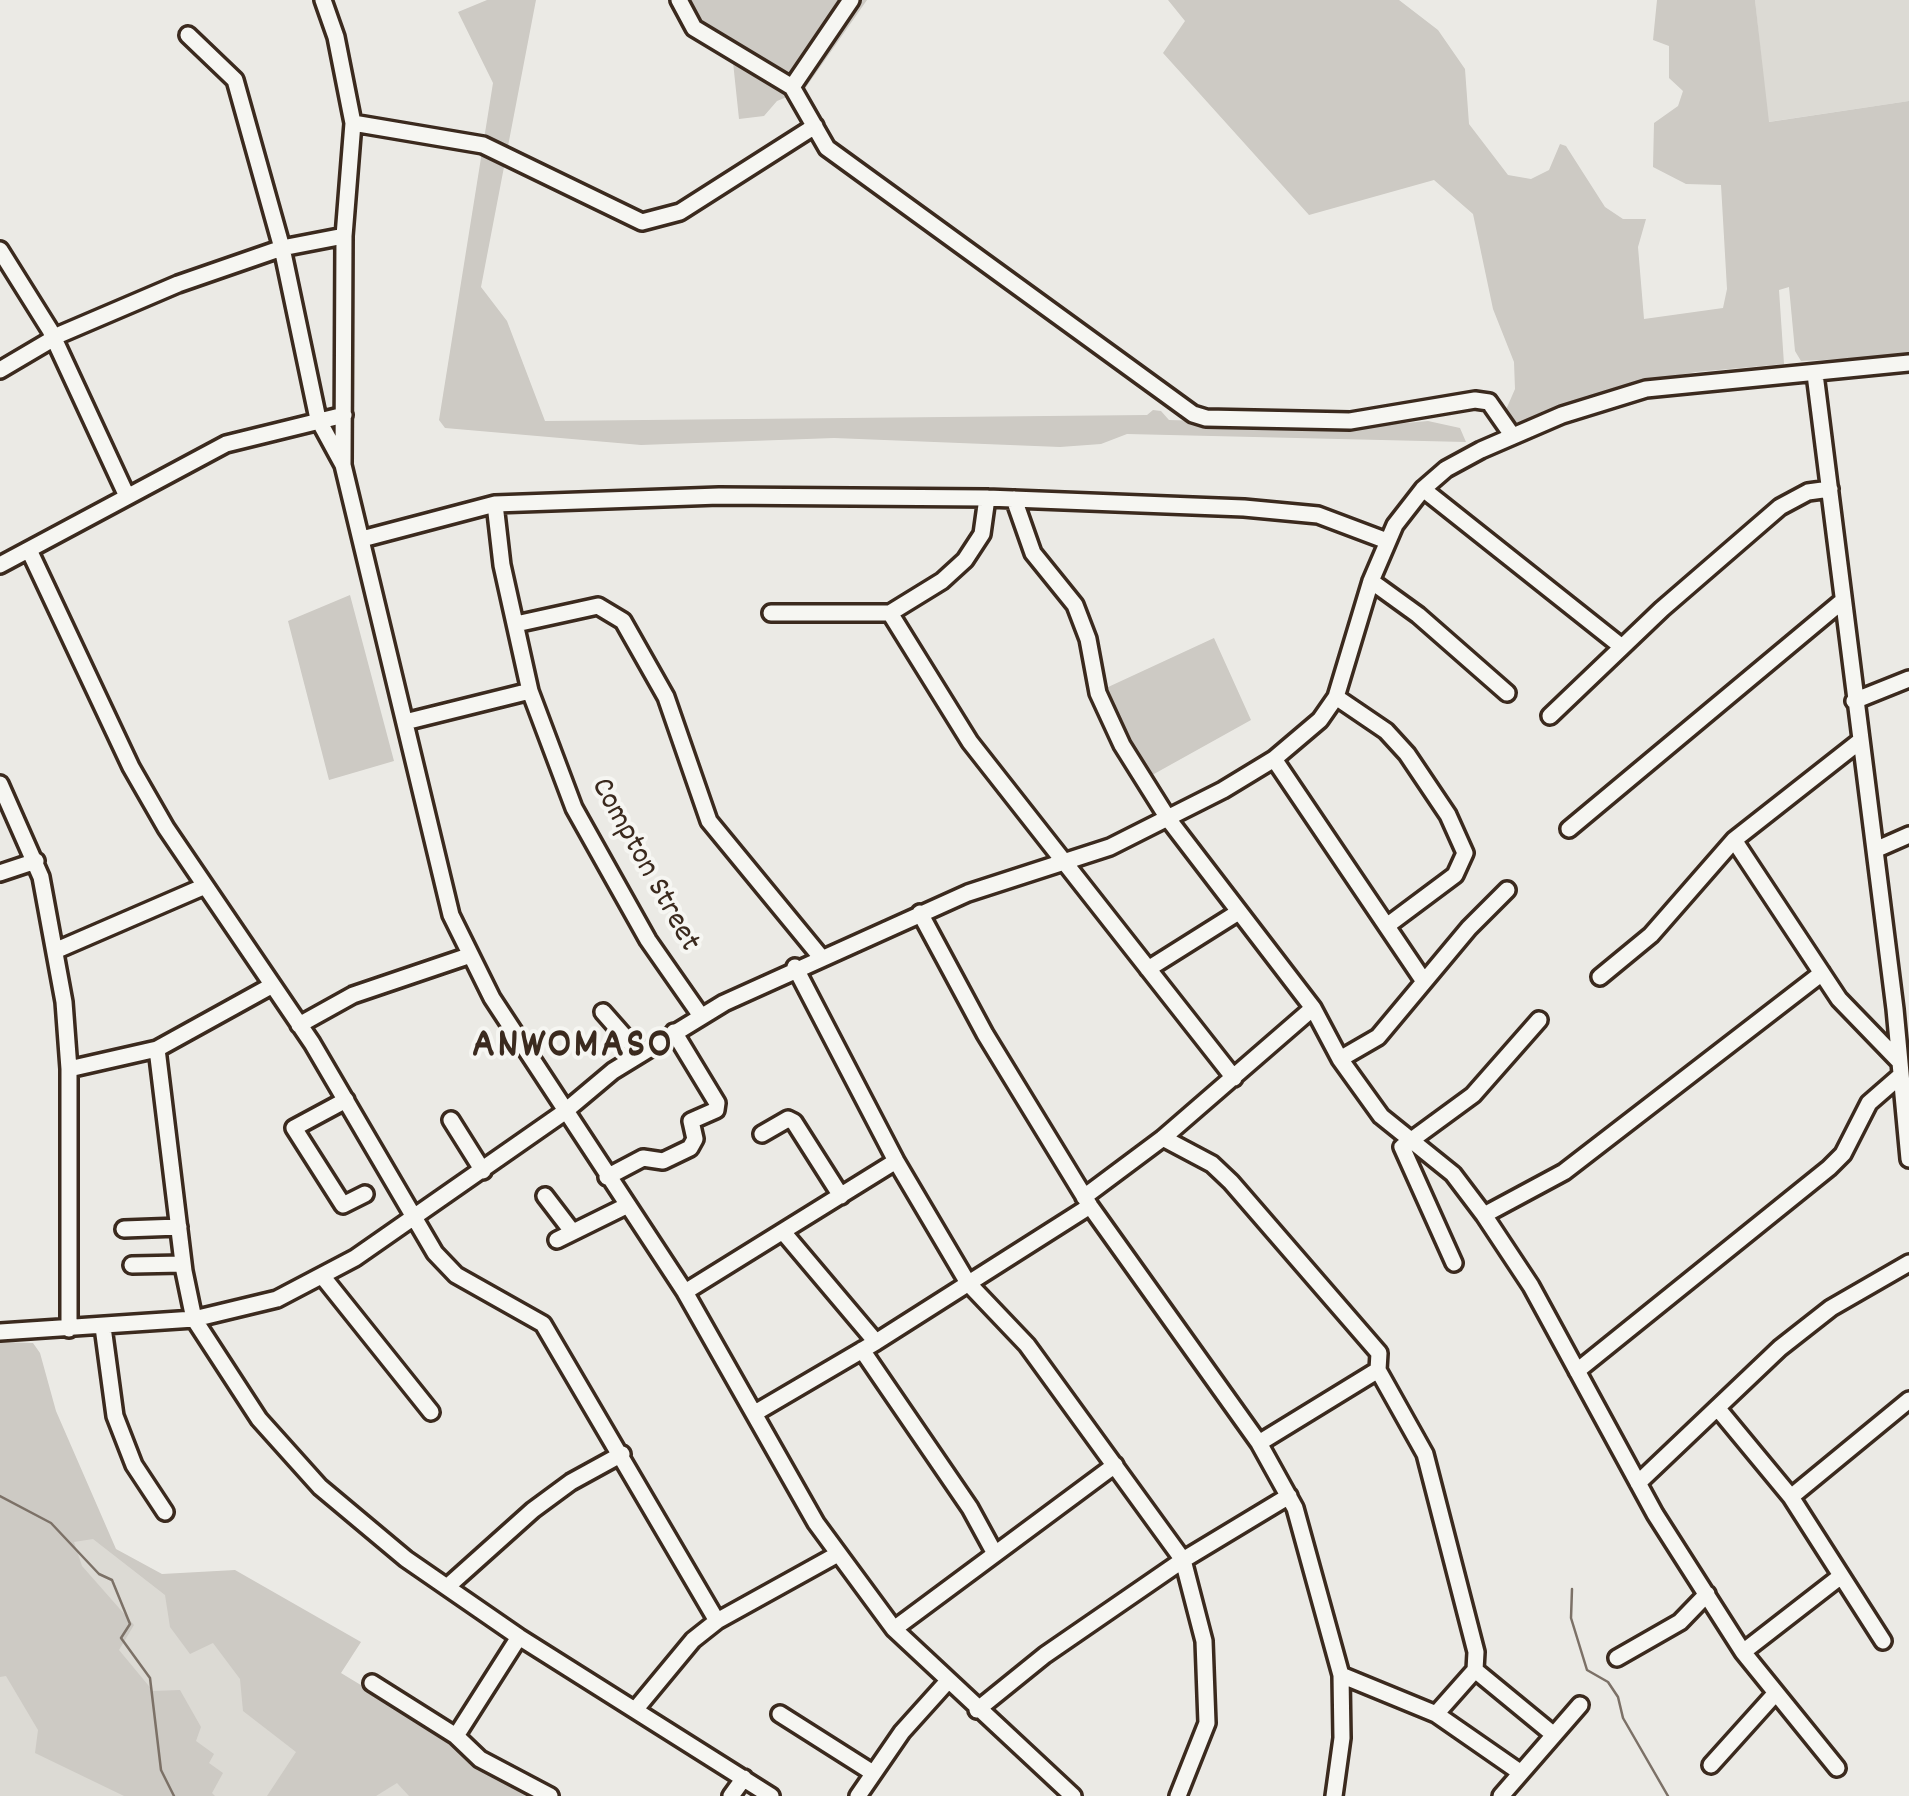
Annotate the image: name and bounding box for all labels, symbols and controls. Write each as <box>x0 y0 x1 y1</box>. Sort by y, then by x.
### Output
street label: Compton Street <box>579 772 707 960</box>
district label: ANWOMASO <box>472 1024 674 1074</box>

